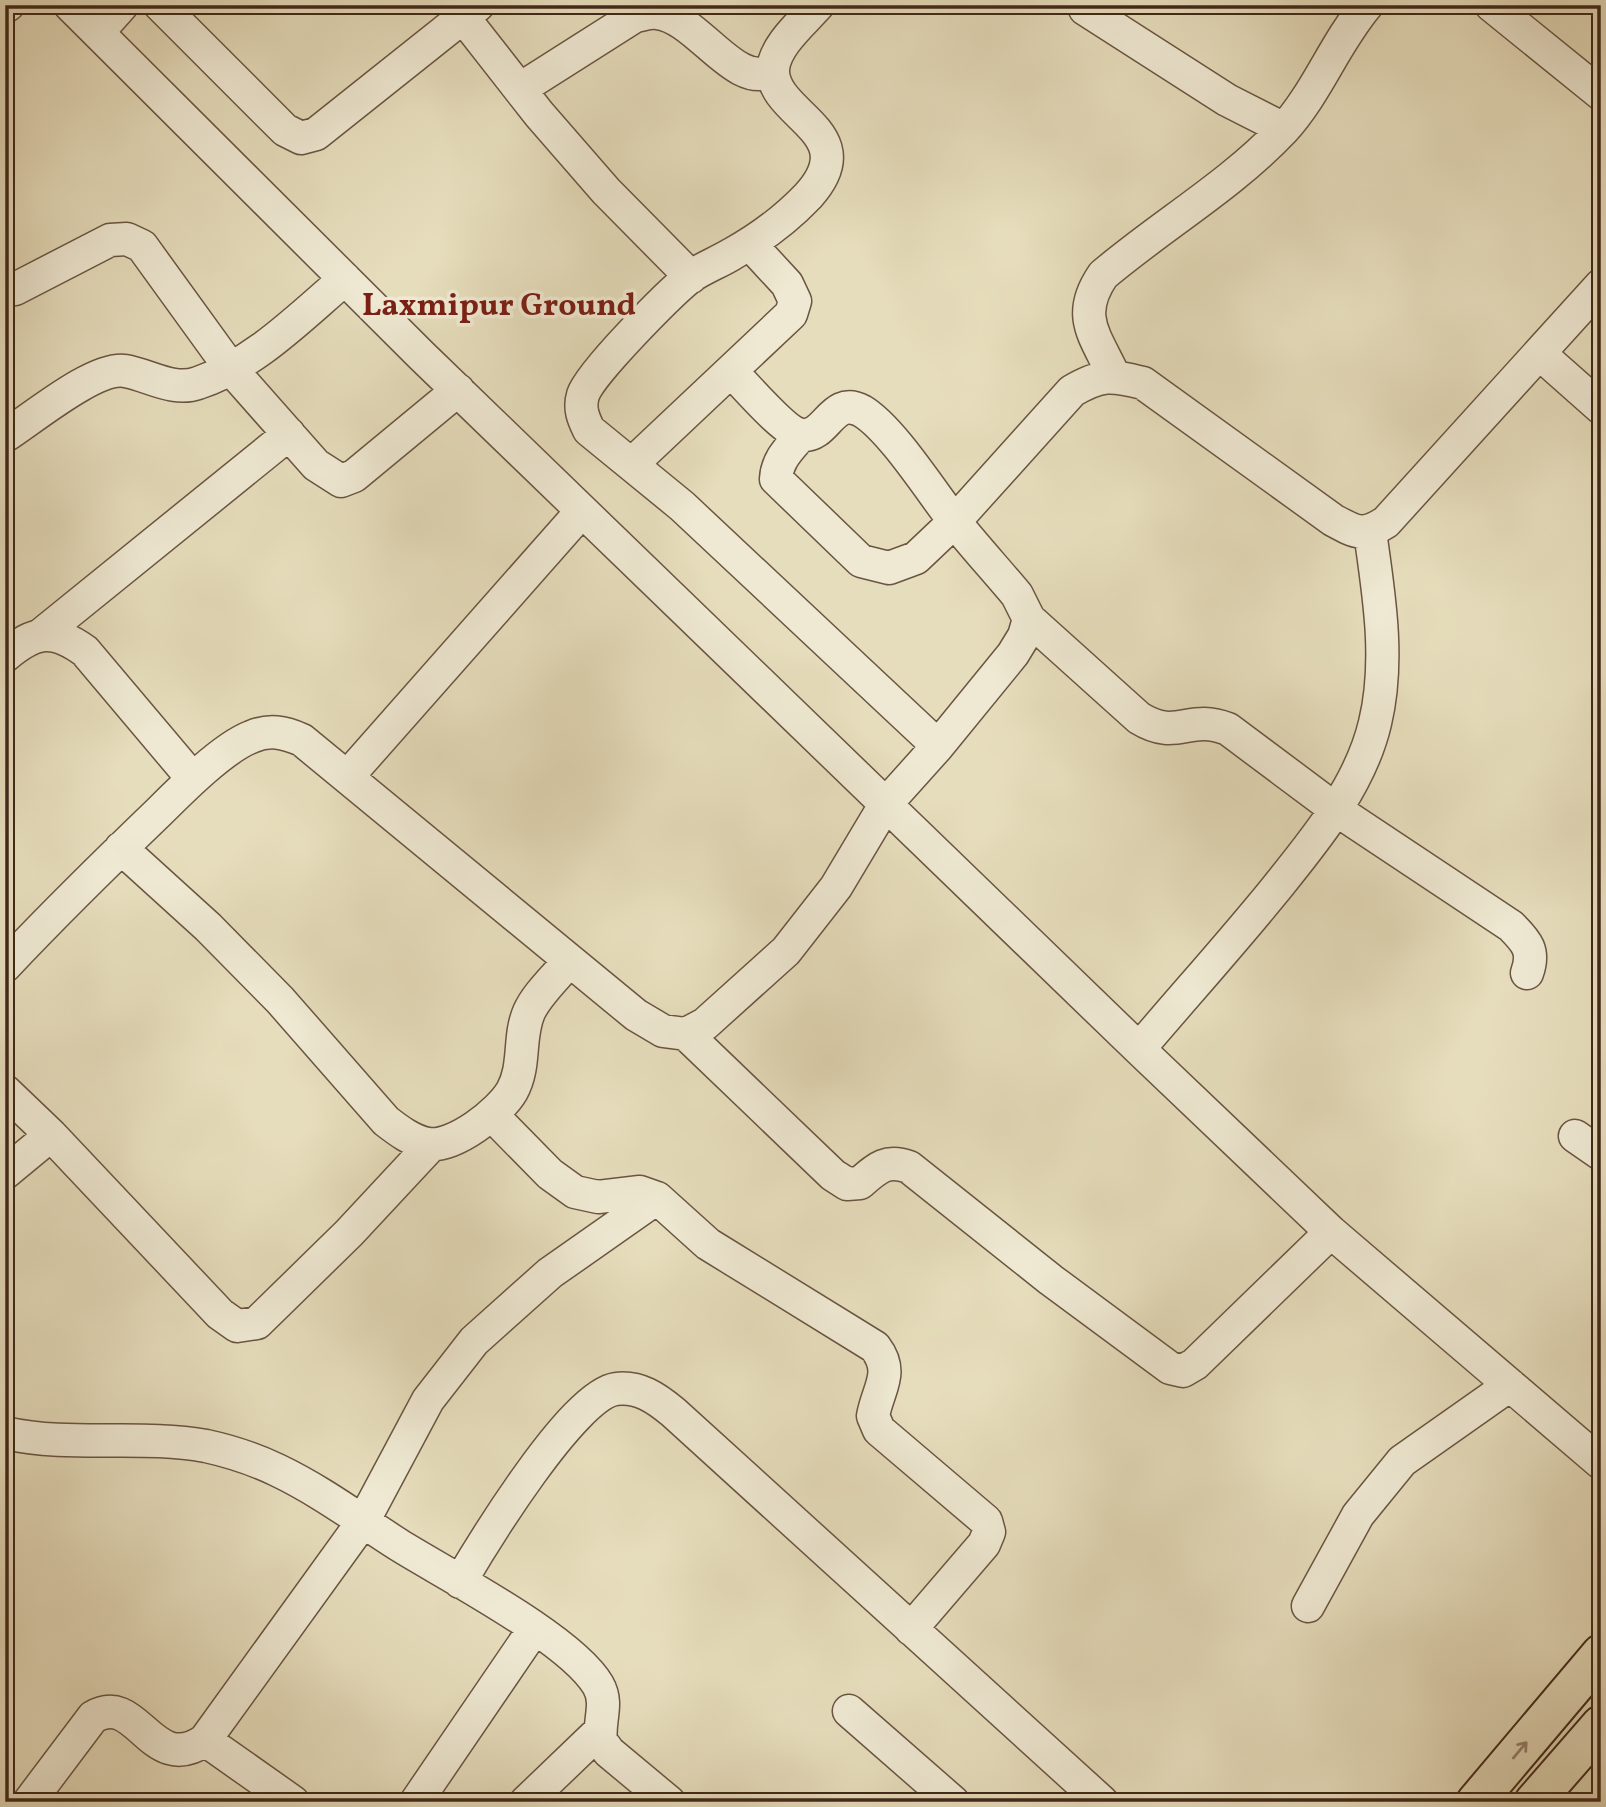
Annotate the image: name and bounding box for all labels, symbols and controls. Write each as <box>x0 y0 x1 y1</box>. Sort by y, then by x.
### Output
district label: Laxmipur Ground <box>362 285 636 329</box>
one-way arrow <box>1513 1741 1528 1759</box>

